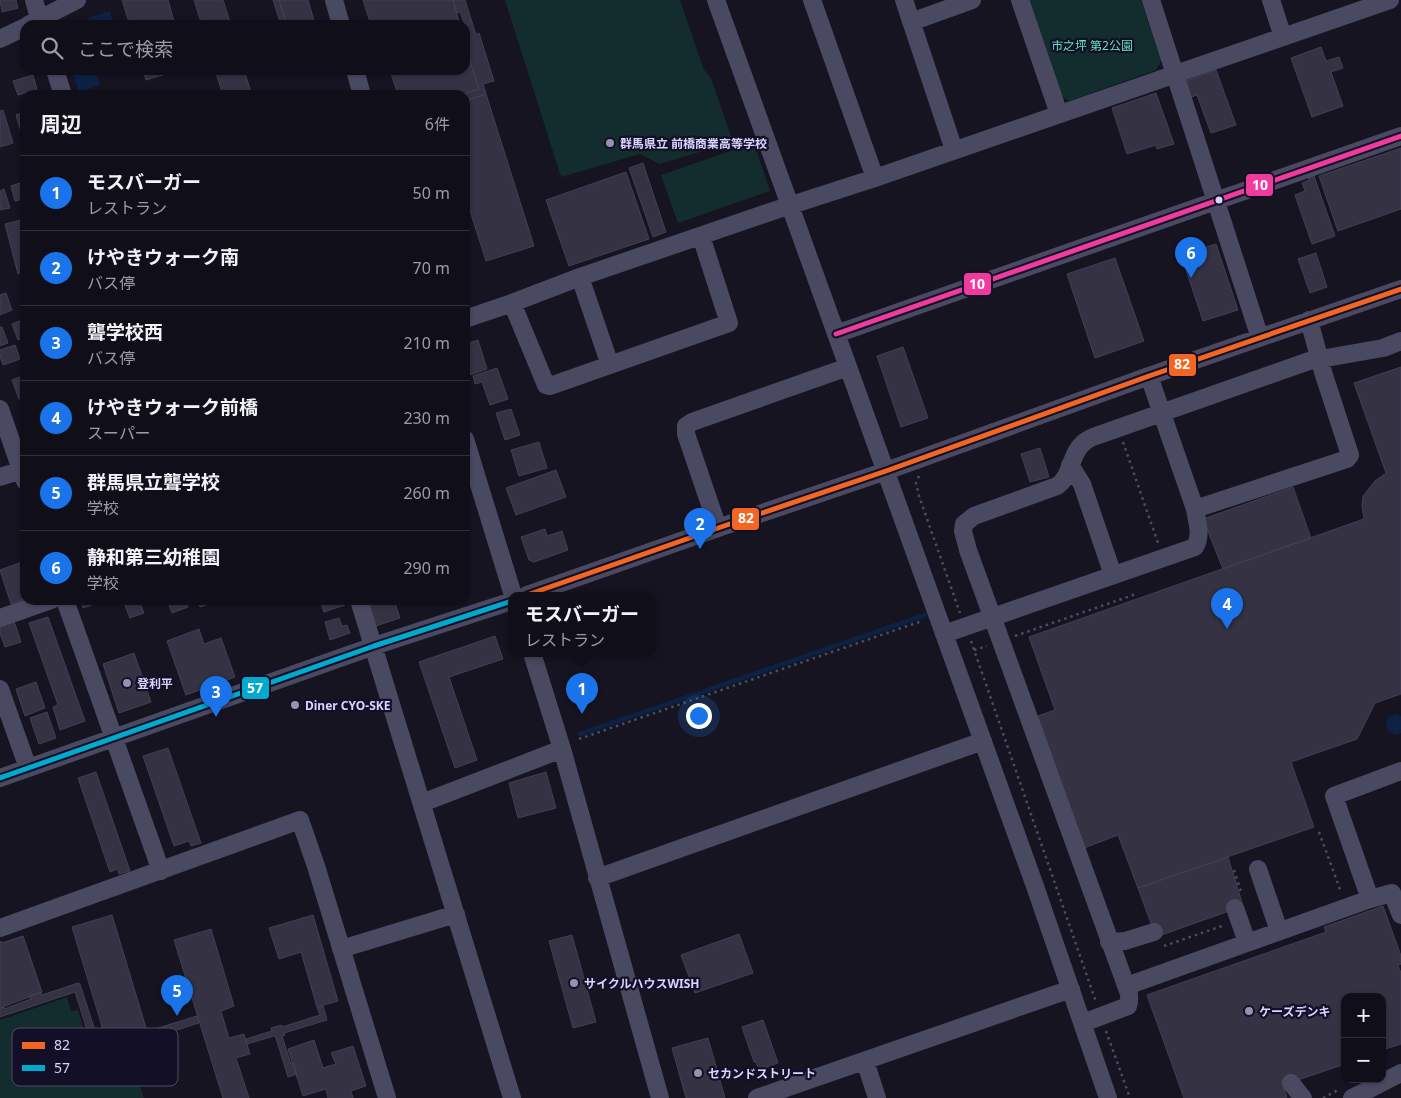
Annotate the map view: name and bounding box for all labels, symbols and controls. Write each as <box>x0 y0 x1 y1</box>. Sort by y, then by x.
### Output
search box <box>20 20 470 75</box>
icon: search <box>38 34 66 62</box>
text: ここで検索 <box>78 36 173 62</box>
park label: 市之坪 第2公園 <box>1051 37 1133 54</box>
text: 周辺 <box>40 110 82 138</box>
text: 6件 <box>425 113 450 135</box>
place label: 群馬県立 前橋商業高等学校 <box>620 135 767 152</box>
marker: 群馬県立 前橋商業高等学校 <box>604 137 616 149</box>
text: モスバーガー <box>87 169 201 195</box>
line badge: 10 <box>1245 173 1274 197</box>
text: 10 <box>1252 175 1268 194</box>
text: 1 <box>51 182 61 204</box>
text: 50 m <box>413 182 450 204</box>
unlabelled marker <box>1214 195 1224 205</box>
text: レストラン <box>87 197 167 219</box>
pin: 6 <box>1175 237 1207 278</box>
text: けやきウォーク南 <box>87 244 239 270</box>
text: 2 <box>51 257 61 279</box>
text: 70 m <box>413 257 450 279</box>
text: バス停 <box>87 272 135 294</box>
line badge: 10 <box>963 272 992 296</box>
text: 10 <box>969 274 985 293</box>
text: 聾学校西 <box>87 319 163 345</box>
text: 3 <box>51 332 61 354</box>
text: 210 m <box>403 332 450 354</box>
text: バス停 <box>87 347 135 369</box>
line badge: 82 <box>1168 353 1197 377</box>
text: 82 <box>1174 354 1190 373</box>
text: けやきウォーク前橋 <box>87 394 258 420</box>
text: 4 <box>51 407 61 429</box>
text: 230 m <box>403 407 450 429</box>
text: スーパー <box>87 422 151 444</box>
text: 群馬県立聾学校 <box>87 469 220 495</box>
text: 5 <box>51 482 61 504</box>
text: 260 m <box>403 482 450 504</box>
text: 学校 <box>87 497 119 519</box>
line badge: 82 <box>731 507 760 531</box>
pin: 2 <box>684 508 716 549</box>
text: 82 <box>738 508 754 527</box>
text: 静和第三幼稚園 <box>87 544 220 570</box>
text: 6 <box>51 557 61 579</box>
text: 290 m <box>403 557 450 579</box>
text: 学校 <box>87 572 119 594</box>
pin: 4 <box>1211 588 1243 629</box>
popup <box>508 592 656 657</box>
text: モスバーガー <box>525 601 639 627</box>
text: レストラン <box>525 629 605 651</box>
pin: 1 <box>566 673 598 714</box>
place label: 登利平 <box>137 675 173 692</box>
pin: 3 <box>200 676 232 717</box>
line badge: 57 <box>241 676 270 700</box>
marker: 登利平 <box>121 677 133 689</box>
text: 57 <box>247 678 263 697</box>
place label: Diner CYO-SKE <box>305 697 391 714</box>
marker: Diner CYO-SKE <box>289 699 301 711</box>
your location <box>686 703 712 729</box>
pin: 5 <box>161 975 193 1016</box>
place label: サイクルハウスWISH <box>584 975 699 992</box>
marker: サイクルハウスWISH <box>568 977 580 989</box>
map controls <box>1341 993 1386 1083</box>
button: + <box>1341 993 1386 1038</box>
place label: ケーズデンキ <box>1259 1003 1330 1020</box>
marker: ケーズデンキ <box>1243 1005 1255 1017</box>
legend <box>12 1028 178 1086</box>
text: 82 <box>54 1035 70 1054</box>
button: − <box>1341 1038 1386 1083</box>
text: 57 <box>54 1058 70 1077</box>
place label: セカンドストリート <box>708 1065 816 1082</box>
marker: セカンドストリート <box>692 1067 704 1079</box>

